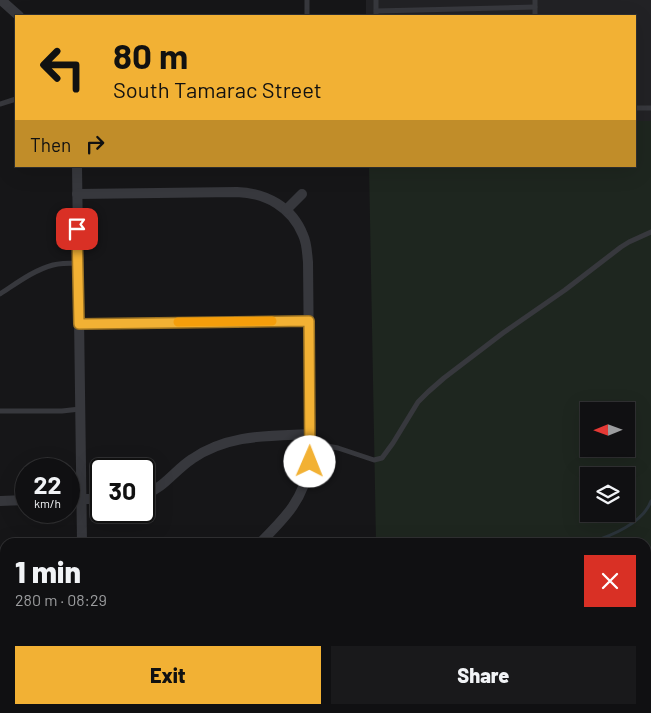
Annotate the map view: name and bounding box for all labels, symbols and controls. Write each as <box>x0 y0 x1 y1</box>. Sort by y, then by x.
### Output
text: 80 m <box>113 34 188 76</box>
icon: left <box>30 35 95 100</box>
text: South Tamarac Street <box>113 76 322 102</box>
icon: right <box>81 130 109 158</box>
text: Then <box>30 133 71 156</box>
pin <box>56 208 98 250</box>
icon: arrive <box>63 215 91 243</box>
north arrow <box>580 402 635 458</box>
map controls <box>580 402 635 522</box>
position arrow <box>283 435 335 487</box>
speed limit sign: 30 <box>90 458 155 523</box>
button: layers <box>580 467 635 522</box>
text: 22 <box>33 469 62 499</box>
text: km/h <box>34 496 61 510</box>
text: 1 min <box>15 553 81 589</box>
button: close <box>584 555 636 607</box>
text: 280 m · 08:29 <box>15 590 107 609</box>
button: Exit <box>15 646 321 704</box>
button: Share <box>331 646 636 704</box>

